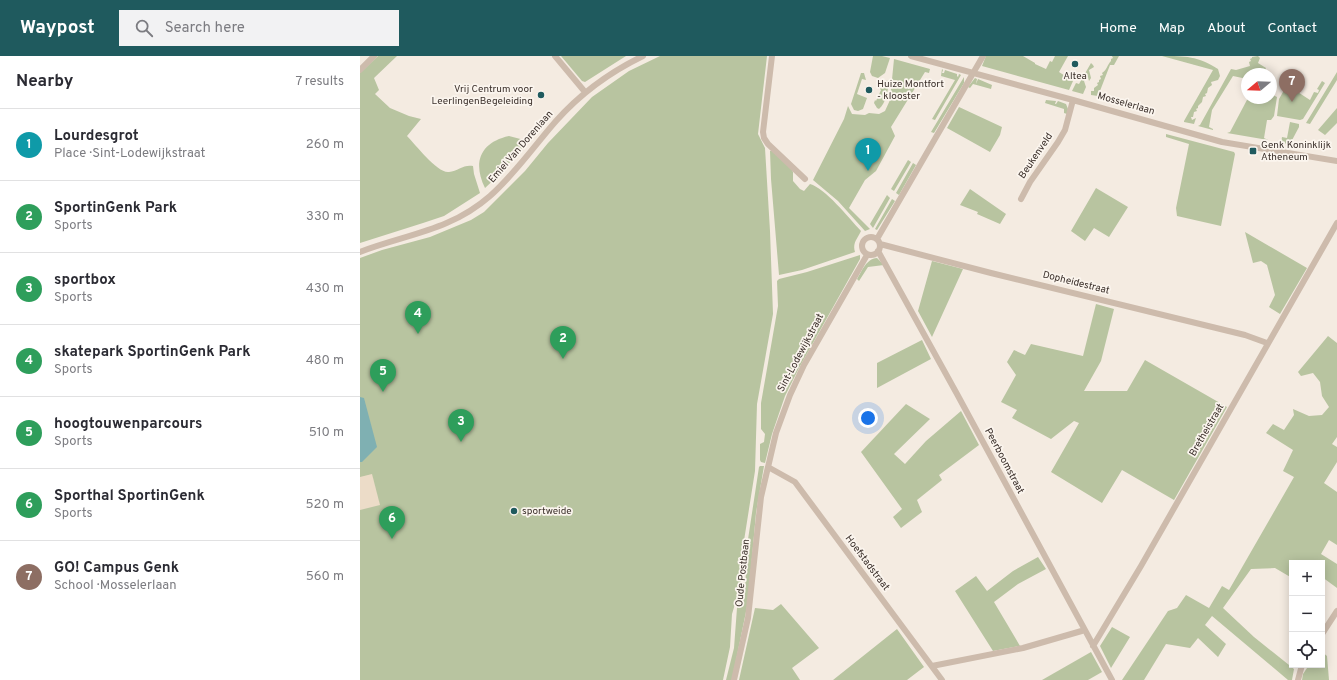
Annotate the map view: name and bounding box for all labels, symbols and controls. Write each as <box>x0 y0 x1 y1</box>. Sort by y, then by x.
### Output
search box <box>119 10 399 46</box>
text: Waypost <box>20 16 95 40</box>
icon: search <box>133 17 155 39</box>
text: Search here <box>165 19 245 38</box>
text: Home <box>1100 20 1137 37</box>
text: Map <box>1159 20 1185 37</box>
text: About <box>1207 20 1246 37</box>
text: Contact <box>1268 20 1317 37</box>
marker: Altea <box>1070 59 1080 69</box>
north arrow <box>1241 68 1277 104</box>
pin: 7 <box>1279 69 1305 102</box>
place label: Altea <box>1063 70 1087 83</box>
text: Nearby <box>16 71 73 93</box>
text: 7 results <box>295 74 344 90</box>
place label: Huize Montfort - klooster <box>877 78 944 103</box>
place label: Vrij Centrum voor LeerlingenBegeleiding <box>432 83 533 108</box>
marker: Huize Montfort - klooster <box>864 85 874 95</box>
marker: Vrij Centrum voor LeerlingenBegeleiding <box>536 90 546 100</box>
street label: Mosselerlaan <box>1096 90 1156 118</box>
street label: Emiel Van Dorenlaan <box>486 108 556 186</box>
text: Lourdesgrot <box>54 127 139 146</box>
street label: Beukenveld <box>1016 131 1056 181</box>
text: 1 <box>26 137 32 153</box>
text: 260 m <box>306 137 344 153</box>
pin: 1 <box>855 138 881 171</box>
place label: Genk Koninklijk Atheneum <box>1261 139 1331 164</box>
text: Place · Sint-Lodewijkstraat <box>54 146 205 162</box>
marker: Genk Koninklijk Atheneum <box>1248 146 1258 156</box>
text: SportinGenk Park <box>54 199 177 218</box>
text: 2 <box>25 209 33 225</box>
text: 330 m <box>306 209 344 225</box>
text: Sports <box>54 218 93 234</box>
street label: Dopheidestraat <box>1041 268 1111 298</box>
text: sportbox <box>54 271 116 290</box>
text: 3 <box>25 281 33 297</box>
text: 430 m <box>306 281 344 297</box>
text: Sports <box>54 290 93 306</box>
pin: 4 <box>405 301 431 334</box>
street label: Sint-Lodewijkstraat <box>775 311 827 394</box>
pin: 2 <box>550 326 576 359</box>
text: skatepark SportinGenk Park <box>54 343 251 362</box>
text: 4 <box>25 353 33 369</box>
text: 480 m <box>306 353 344 369</box>
pin: 5 <box>370 359 396 392</box>
text: Sports <box>54 362 93 378</box>
street label: Bretheistraat <box>1187 401 1227 459</box>
your location <box>858 408 878 428</box>
pin: 3 <box>448 409 474 442</box>
text: hoogtouwenparcours <box>54 415 203 434</box>
text: 5 <box>25 425 33 441</box>
text: 510 m <box>309 425 344 441</box>
street label: Peerboomstraat <box>981 426 1027 496</box>
text: Sports <box>54 434 93 450</box>
text: Sporthal SportinGenk <box>54 487 205 506</box>
text: 6 <box>25 497 33 513</box>
text: 520 m <box>306 497 344 513</box>
place label: sportweide <box>522 505 572 518</box>
text: Sports <box>54 506 93 522</box>
pin: 6 <box>379 506 405 539</box>
marker: sportweide <box>509 506 519 516</box>
street label: Hoefstadstraat <box>842 533 892 594</box>
street label: Oude Postbaan <box>733 538 753 608</box>
text: GO! Campus Genk <box>54 559 179 578</box>
map controls <box>1289 560 1325 668</box>
button: + <box>1289 560 1325 596</box>
text: 7 <box>26 569 32 585</box>
text: 560 m <box>306 569 344 585</box>
text: School · Mosselerlaan <box>54 578 177 594</box>
button: − <box>1289 596 1325 632</box>
button: locate <box>1289 632 1325 668</box>

